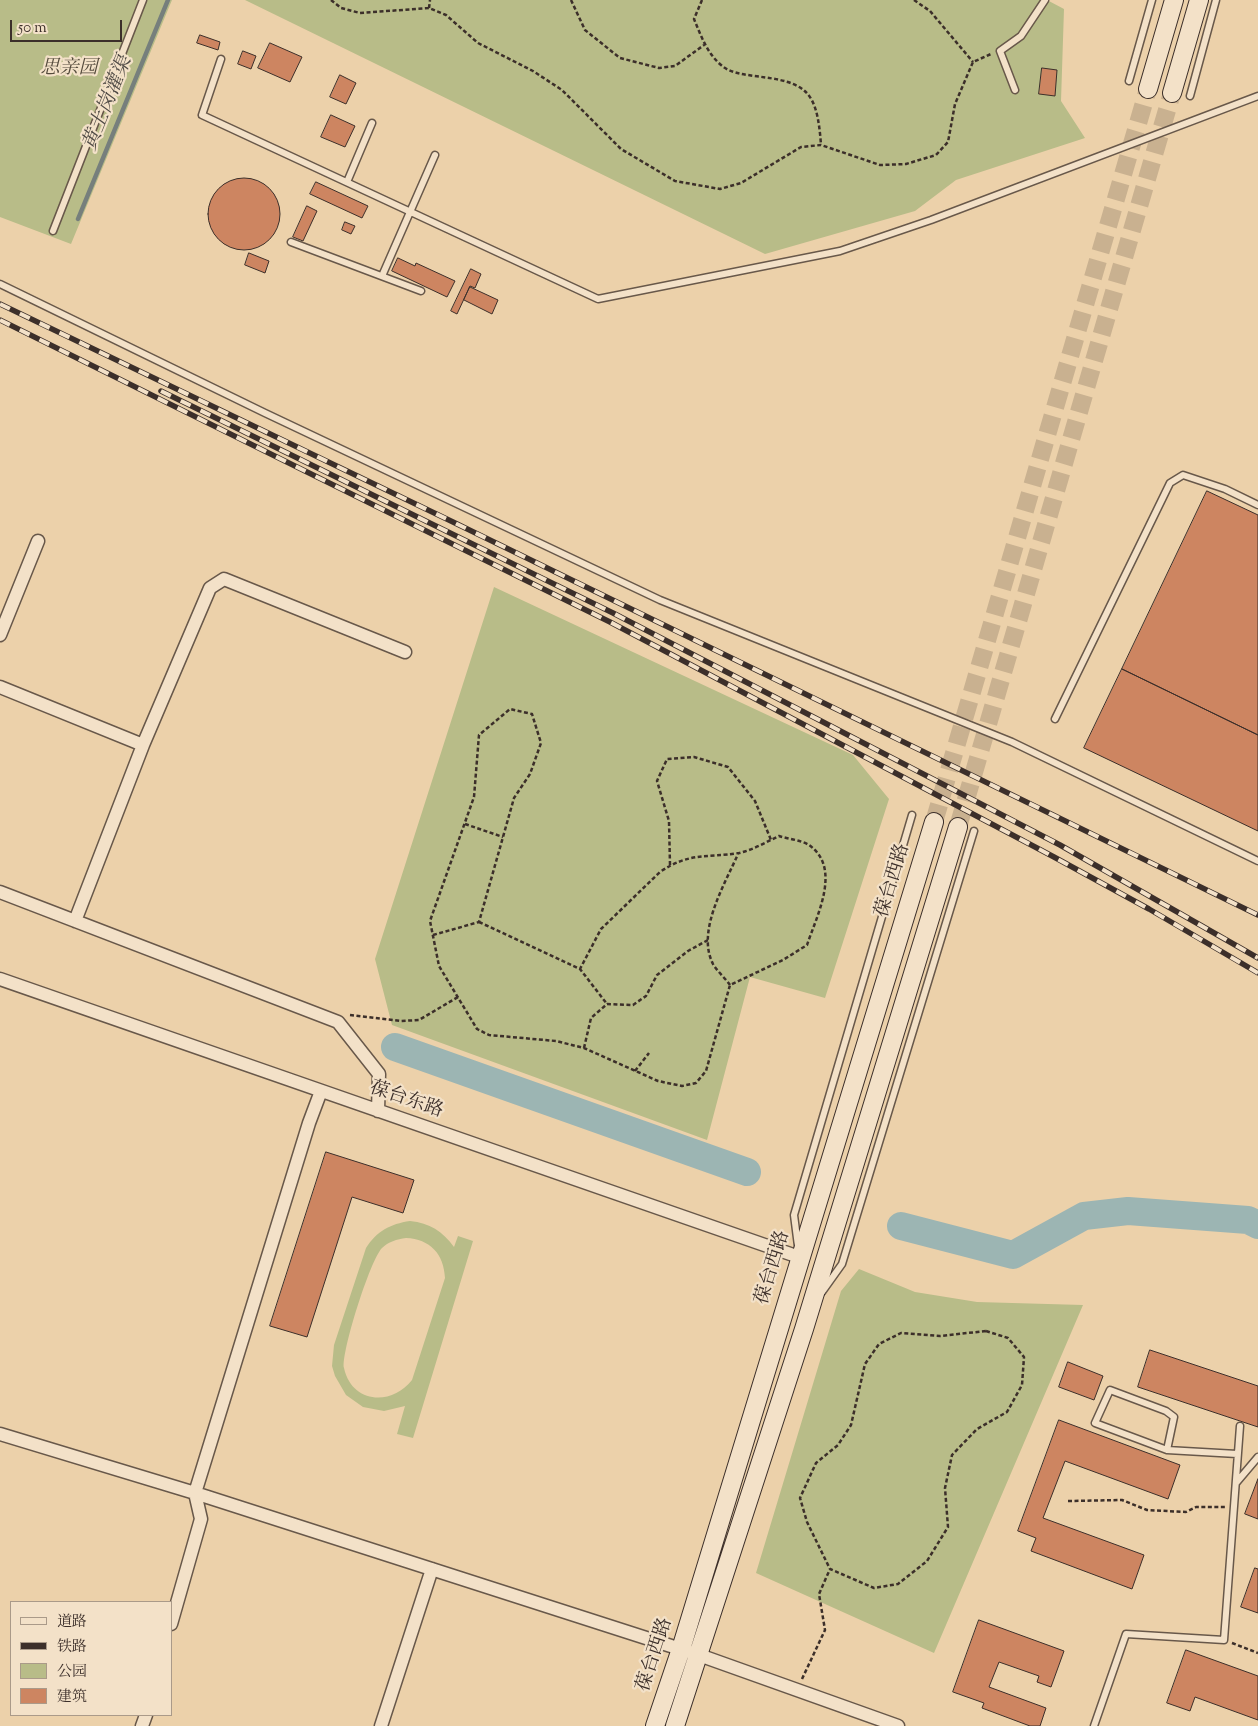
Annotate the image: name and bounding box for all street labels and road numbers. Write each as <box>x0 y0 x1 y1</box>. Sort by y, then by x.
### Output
street label: 葆台西路 <box>872 841 916 921</box>
street label: 葆台东路 <box>366 1078 446 1124</box>
street label: 葆台西路 <box>752 1228 796 1308</box>
street label: 葆台西路 <box>633 1615 679 1695</box>

